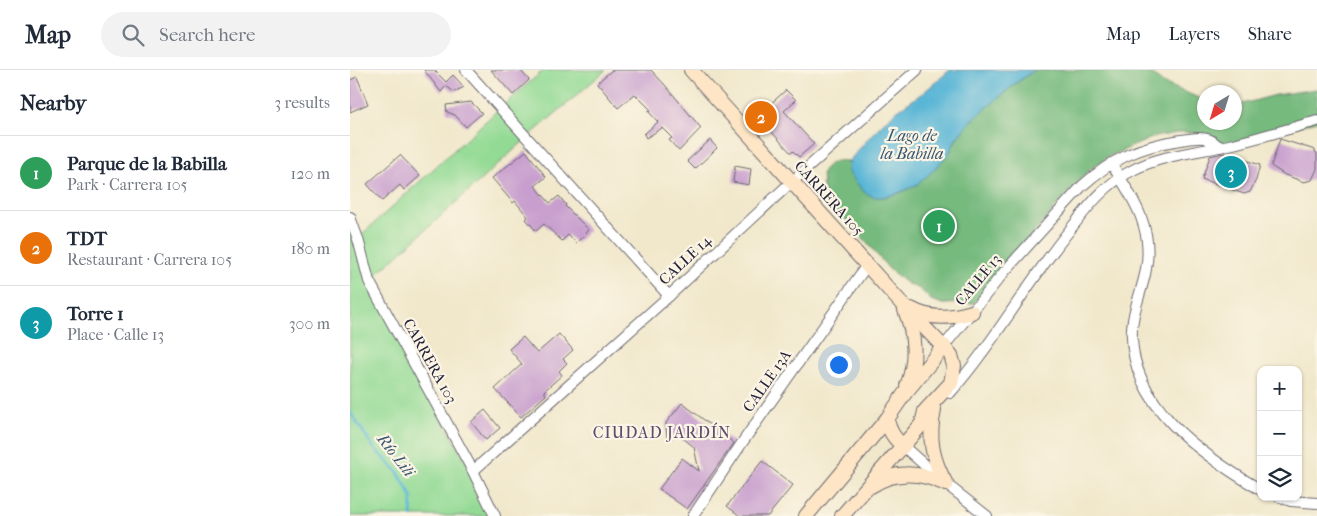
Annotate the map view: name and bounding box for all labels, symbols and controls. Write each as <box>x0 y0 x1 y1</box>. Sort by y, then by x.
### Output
search box <box>101 12 451 57</box>
text: Map <box>25 21 71 49</box>
icon: search <box>119 21 147 49</box>
text: Search here <box>159 24 255 46</box>
text: Map <box>1106 24 1140 45</box>
text: Layers <box>1168 24 1220 45</box>
text: Share <box>1248 24 1292 45</box>
north arrow <box>1197 85 1242 130</box>
text: Nearby <box>20 91 86 115</box>
text: 3 results <box>274 93 330 112</box>
pin: 2 <box>745 98 777 136</box>
water label: Lago de la Babilla <box>880 126 943 163</box>
text: Parque de la Babilla <box>67 153 227 175</box>
pin: 3 <box>1215 153 1247 191</box>
street label: CARRERA 105 <box>791 157 867 239</box>
text: 1 <box>33 164 39 183</box>
text: 120 m <box>291 164 330 183</box>
text: Park · Carrera 105 <box>67 175 188 194</box>
pin: 1 <box>923 207 955 245</box>
text: TDT <box>67 228 107 250</box>
street label: CALLE 14 <box>655 231 716 289</box>
text: 2 <box>32 239 40 258</box>
text: 180 m <box>291 239 330 258</box>
text: Restaurant · Carrera 105 <box>67 250 232 269</box>
street label: CALLE 13 <box>951 251 1005 309</box>
text: Torre 1 <box>67 303 124 325</box>
text: 3 <box>33 314 39 333</box>
text: 300 m <box>289 314 330 333</box>
street label: CARRERA 103 <box>399 315 461 407</box>
text: Place · Calle 13 <box>67 325 164 344</box>
street label: CALLE 13A <box>739 346 795 415</box>
your location <box>826 352 852 378</box>
map controls <box>1257 366 1302 501</box>
button: + <box>1257 366 1302 411</box>
button: − <box>1257 411 1302 456</box>
district label: CIUDAD JARDÍN <box>593 422 731 442</box>
water label: Río Lili <box>373 429 420 481</box>
button: layers <box>1257 456 1302 501</box>

